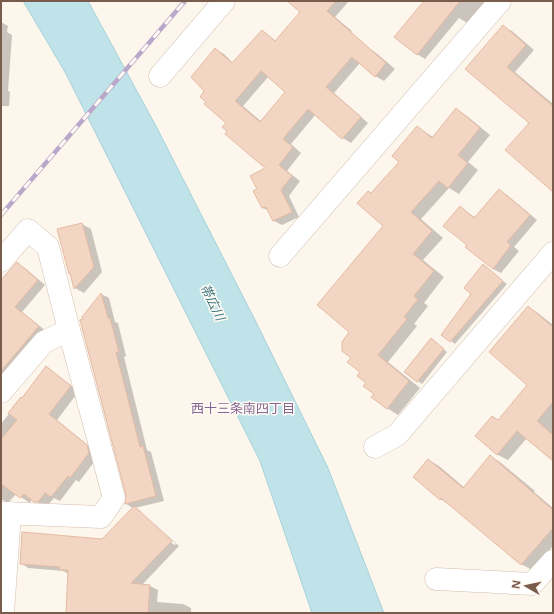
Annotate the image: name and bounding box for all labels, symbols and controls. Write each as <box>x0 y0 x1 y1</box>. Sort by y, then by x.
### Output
water label: 帯広川 <box>196 281 231 325</box>
district label: 西十三条南四丁目 <box>191 399 295 417</box>
north arrow <box>506 566 546 606</box>
text: N <box>508 579 524 590</box>

